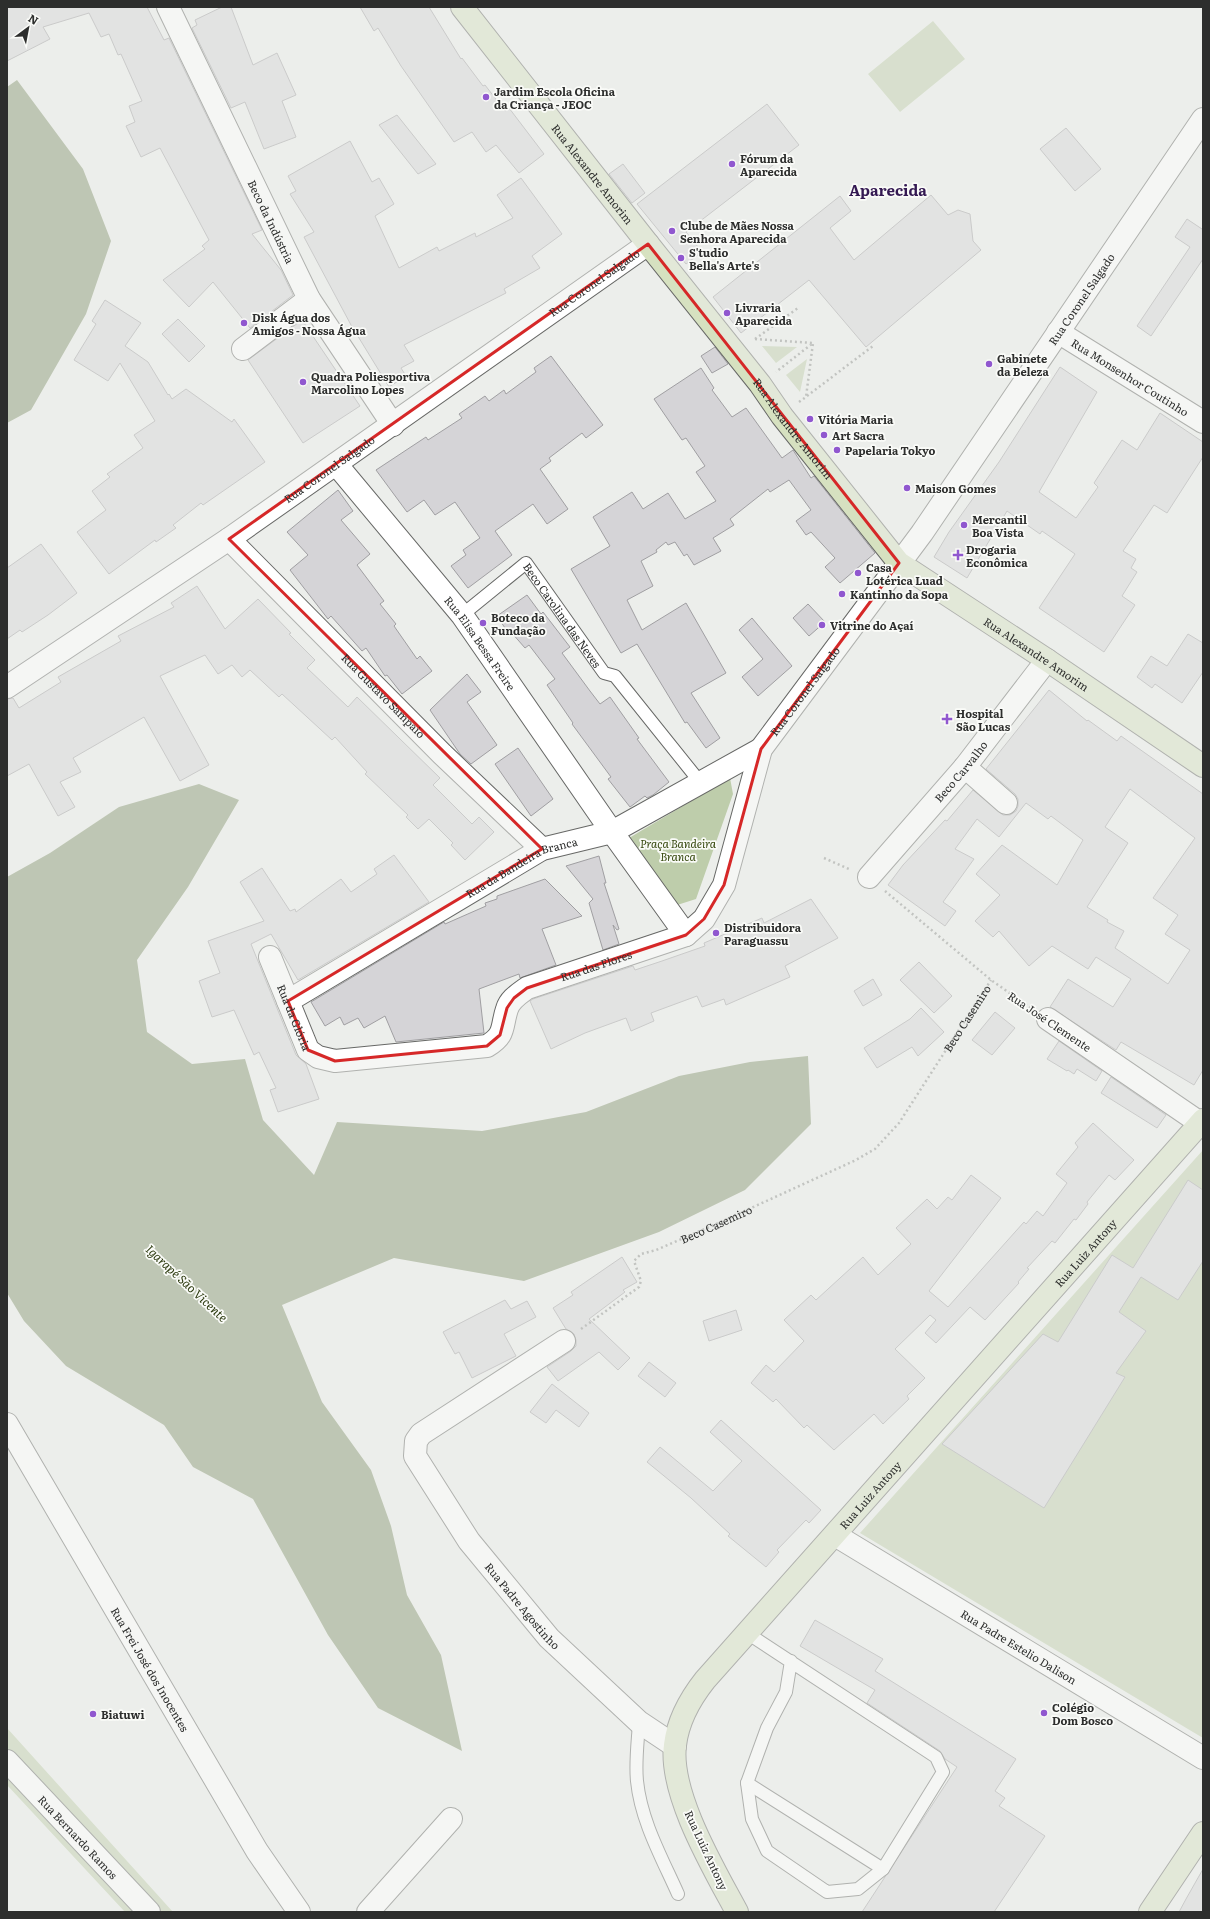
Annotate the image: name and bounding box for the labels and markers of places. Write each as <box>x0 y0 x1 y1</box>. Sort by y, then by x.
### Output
place label: Jardim Escola Oficina da Criança - JEOC <box>494 83 616 112</box>
marker: Jardim Escola Oficina da Criança - JEOC <box>481 92 491 102</box>
place label: Fórum da Aparecida <box>740 150 798 179</box>
marker: Fórum da Aparecida <box>727 159 737 169</box>
place label: Clube de Mães Nossa Senhora Aparecida <box>680 217 794 246</box>
marker: Clube de Mães Nossa Senhora Aparecida <box>667 226 677 236</box>
place label: S'tudio Bella's Arte's <box>689 244 760 273</box>
marker: S'tudio Bella's Arte's <box>676 253 686 263</box>
place label: Livraria Aparecida <box>735 299 793 328</box>
marker: Livraria Aparecida <box>722 308 732 318</box>
place label: Disk Água dos Amigos - Nossa Água <box>252 309 366 338</box>
marker: Disk Água dos Amigos - Nossa Água <box>239 318 249 328</box>
place label: Gabinete da Beleza <box>997 350 1049 379</box>
marker: Gabinete da Beleza <box>984 359 994 369</box>
place label: Quadra Poliesportiva Marcolino Lopes <box>311 368 431 397</box>
marker: Quadra Poliesportiva Marcolino Lopes <box>298 377 308 387</box>
place label: Vitória Maria <box>818 411 894 427</box>
marker: Vitória Maria <box>805 414 815 424</box>
place label: Art Sacra <box>832 427 885 443</box>
marker: Art Sacra <box>819 430 829 440</box>
place label: Papelaria Tokyo <box>845 442 936 458</box>
marker: Papelaria Tokyo <box>832 445 842 455</box>
place label: Maison Gomes <box>915 480 996 496</box>
marker: Maison Gomes <box>902 483 912 493</box>
place label: Mercantil Boa Vista <box>972 511 1027 540</box>
marker: Mercantil Boa Vista <box>959 520 969 530</box>
place label: Drogaria Econômica <box>966 541 1028 570</box>
marker: Drogaria Econômica <box>953 550 963 560</box>
place label: Casa Lotérica Luad <box>866 559 943 588</box>
marker: Casa Lotérica Luad <box>853 568 863 578</box>
place label: Kantinho da Sopa <box>850 586 949 602</box>
marker: Kantinho da Sopa <box>837 589 847 599</box>
place label: Boteco da Fundação <box>491 609 546 638</box>
place label: Vitrine do Açaí <box>830 617 914 633</box>
marker: Boteco da Fundação <box>478 618 488 628</box>
marker: Vitrine do Açaí <box>817 620 827 630</box>
place label: Hospital São Lucas <box>956 705 1011 734</box>
marker: Hospital São Lucas <box>941 713 953 725</box>
place label: Distribuidora Paraguassu <box>724 919 802 948</box>
marker: Distribuidora Paraguassu <box>711 928 721 938</box>
place label: Colégio Dom Bosco <box>1052 1699 1113 1728</box>
place label: Biatuwi <box>101 1706 144 1722</box>
marker: Colégio Dom Bosco <box>1039 1708 1049 1718</box>
marker: Biatuwi <box>88 1709 98 1719</box>

